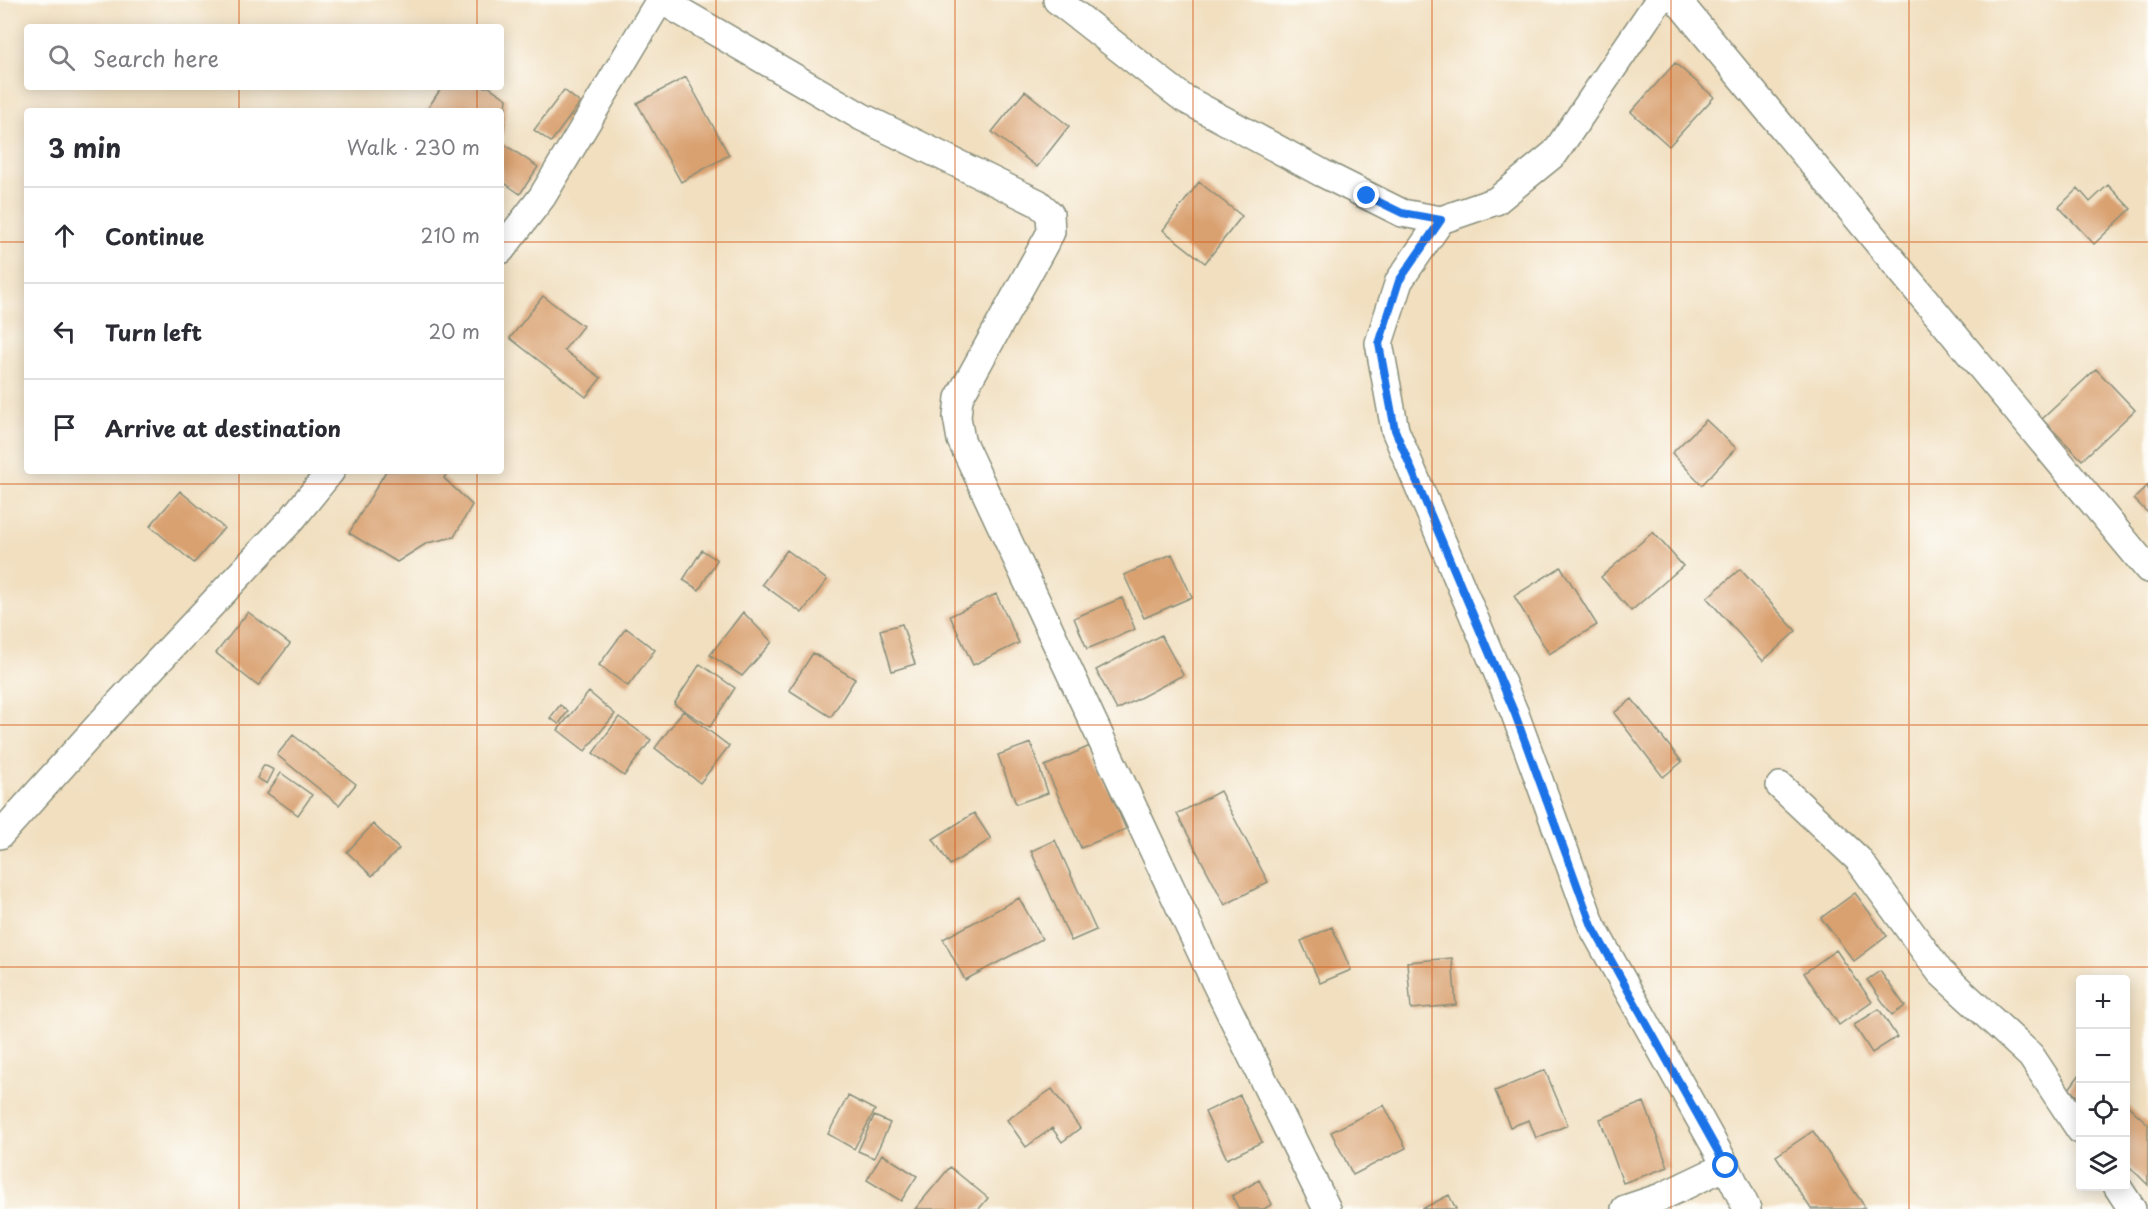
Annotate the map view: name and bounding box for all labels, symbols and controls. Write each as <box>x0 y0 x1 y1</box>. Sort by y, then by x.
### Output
search box <box>24 24 504 90</box>
icon: search <box>45 41 78 74</box>
text: Search here <box>93 41 219 74</box>
text: 3 min <box>48 128 121 167</box>
text: Walk · 230 m <box>347 132 480 162</box>
route end <box>1353 182 1379 208</box>
icon: ahead <box>48 219 81 252</box>
text: Continue <box>105 219 204 252</box>
text: 210 m <box>421 220 480 250</box>
icon: left <box>48 315 81 348</box>
text: Turn left <box>105 315 202 348</box>
text: 20 m <box>428 316 480 346</box>
icon: arrive <box>48 411 81 444</box>
text: Arrive at destination <box>105 411 341 444</box>
map controls <box>2076 975 2130 1191</box>
button: + <box>2076 975 2130 1029</box>
button: − <box>2076 1029 2130 1083</box>
button: locate <box>2076 1083 2130 1137</box>
button: layers <box>2076 1137 2130 1191</box>
route start <box>1712 1152 1738 1178</box>

